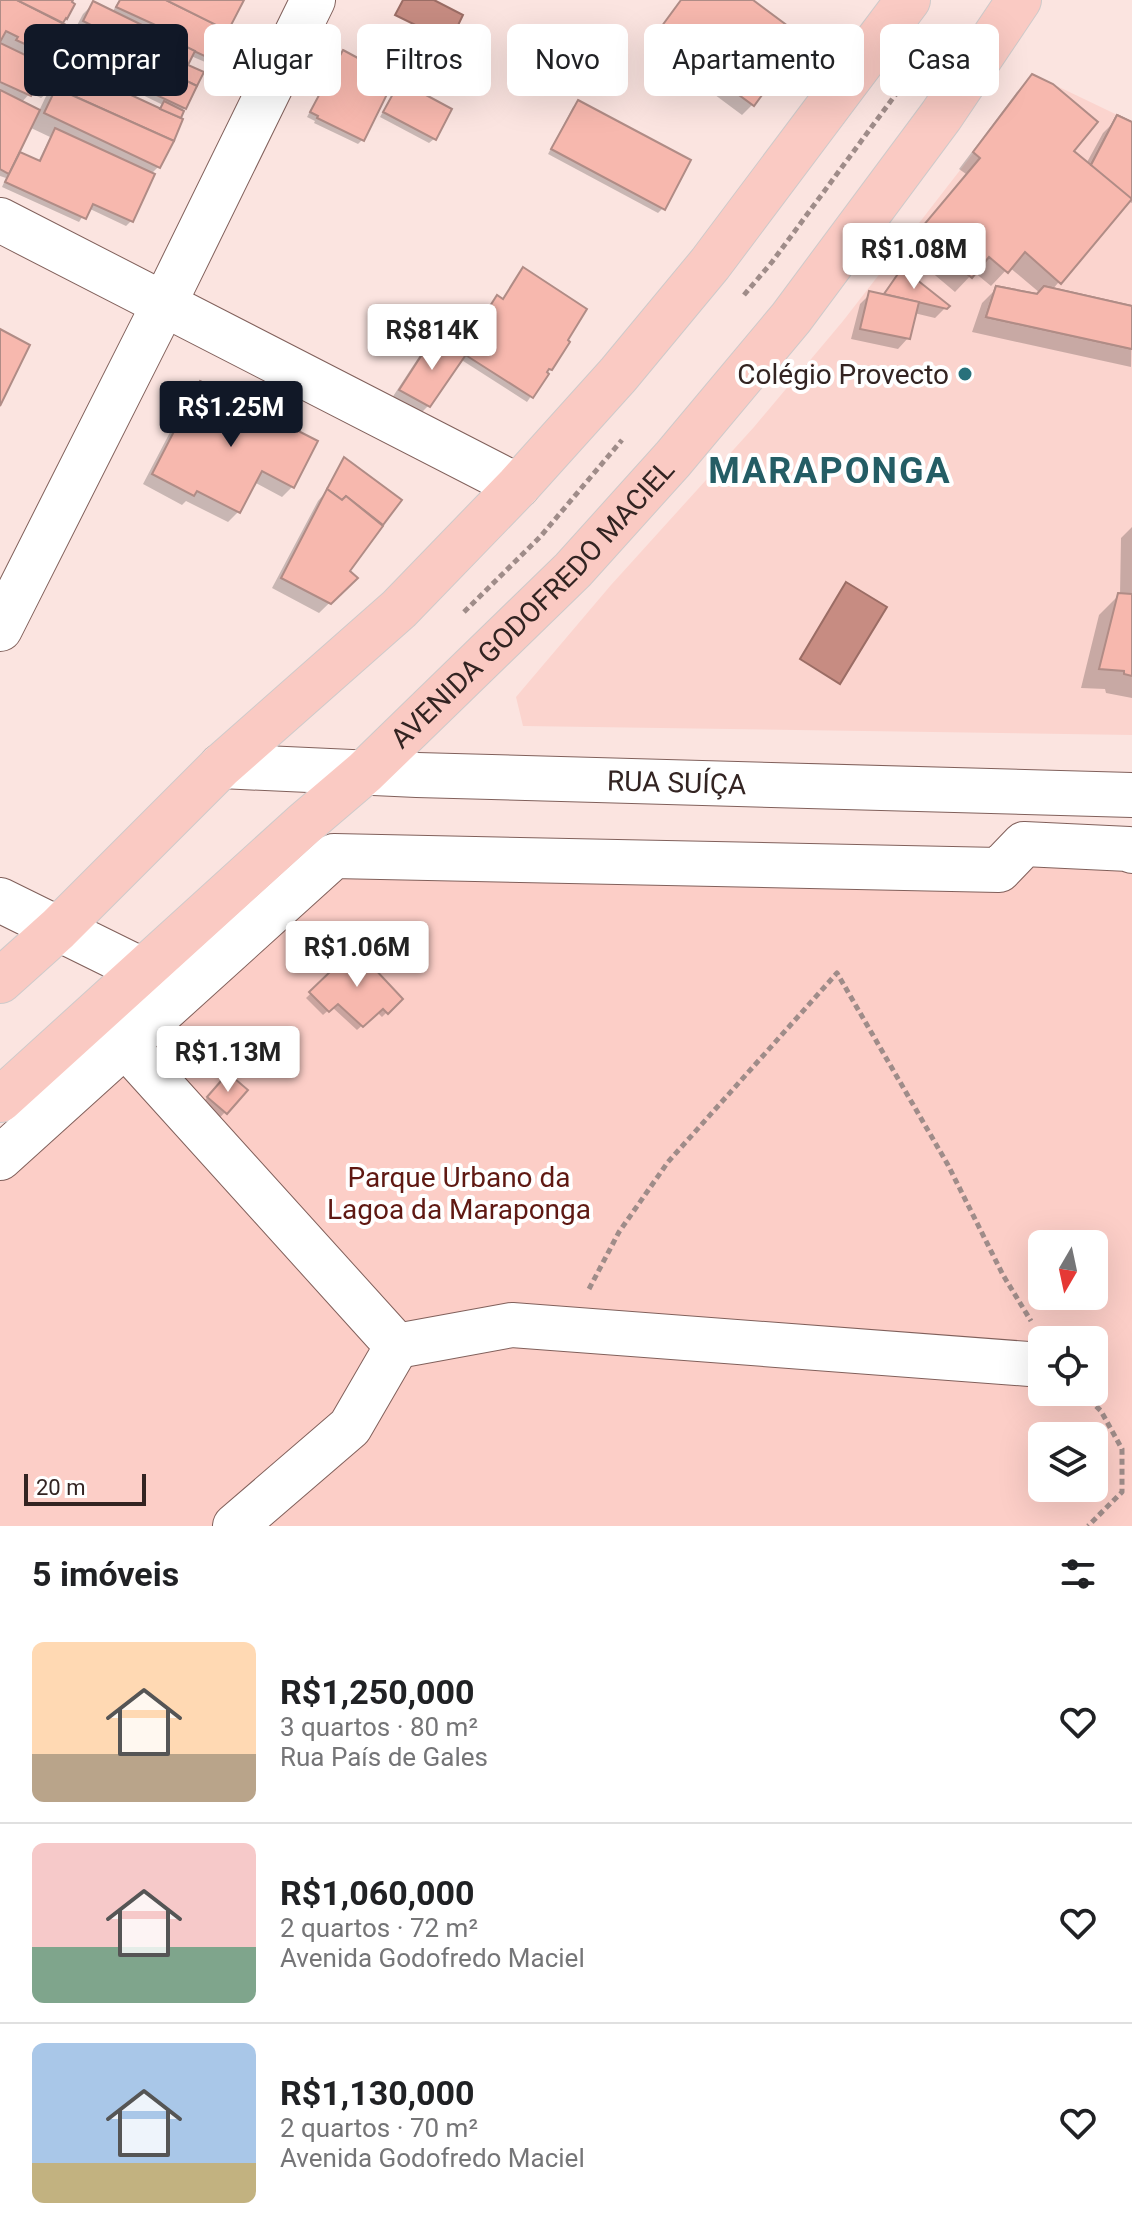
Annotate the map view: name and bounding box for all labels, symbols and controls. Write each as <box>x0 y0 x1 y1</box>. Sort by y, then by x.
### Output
chip: Comprar <box>24 24 188 96</box>
chip: Alugar <box>204 24 341 96</box>
chip: Filtros <box>357 24 491 96</box>
chip: Novo <box>507 24 628 96</box>
chip: Apartamento <box>644 24 864 96</box>
chip: Casa <box>880 24 999 96</box>
pin: R$1.08M <box>840 223 988 291</box>
text: R$1.08M <box>861 234 967 264</box>
pin: R$814K <box>367 304 497 372</box>
text: R$814K <box>386 315 478 345</box>
place label: Colégio Provecto <box>737 358 949 391</box>
marker: Colégio Provecto <box>956 365 974 383</box>
pin: R$1.25M <box>157 381 305 449</box>
text: R$1.25M <box>178 392 284 422</box>
district label: MARAPONGA <box>708 450 952 492</box>
street label: AVENIDA GODOFREDO MACIEL <box>384 453 681 755</box>
street label: RUA SUÍÇA <box>607 764 747 801</box>
pin: R$1.06M <box>283 921 431 989</box>
text: R$1.06M <box>304 932 410 962</box>
pin: R$1.13M <box>154 1026 302 1094</box>
text: R$1.13M <box>175 1037 281 1067</box>
park label: Parque Urbano da Lagoa da Maraponga <box>327 1161 591 1226</box>
north arrow <box>1028 1230 1108 1310</box>
map controls <box>1028 1230 1108 1502</box>
button: locate <box>1028 1326 1108 1406</box>
button: layers <box>1028 1422 1108 1502</box>
scale bar <box>24 1470 146 1506</box>
text: 20 m <box>36 1475 85 1500</box>
icon: filters <box>1056 1552 1100 1596</box>
text: 5 imóveis <box>32 1554 179 1594</box>
text: R$1,250,000 <box>280 1672 475 1712</box>
icon: home <box>96 1674 192 1770</box>
icon: heart <box>1056 1700 1100 1744</box>
text: 3 quartos · 80 m² <box>280 1712 478 1742</box>
text: Rua País de Gales <box>280 1742 488 1772</box>
text: R$1,060,000 <box>280 1873 475 1913</box>
icon: home <box>96 1875 192 1971</box>
icon: heart <box>1056 1901 1100 1945</box>
text: 2 quartos · 72 m² <box>280 1913 478 1943</box>
text: Avenida Godofredo Maciel <box>280 1943 585 1973</box>
text: R$1,130,000 <box>280 2073 475 2113</box>
icon: home <box>96 2075 192 2171</box>
icon: heart <box>1056 2101 1100 2145</box>
text: 2 quartos · 70 m² <box>280 2113 478 2143</box>
text: Avenida Godofredo Maciel <box>280 2143 585 2173</box>

